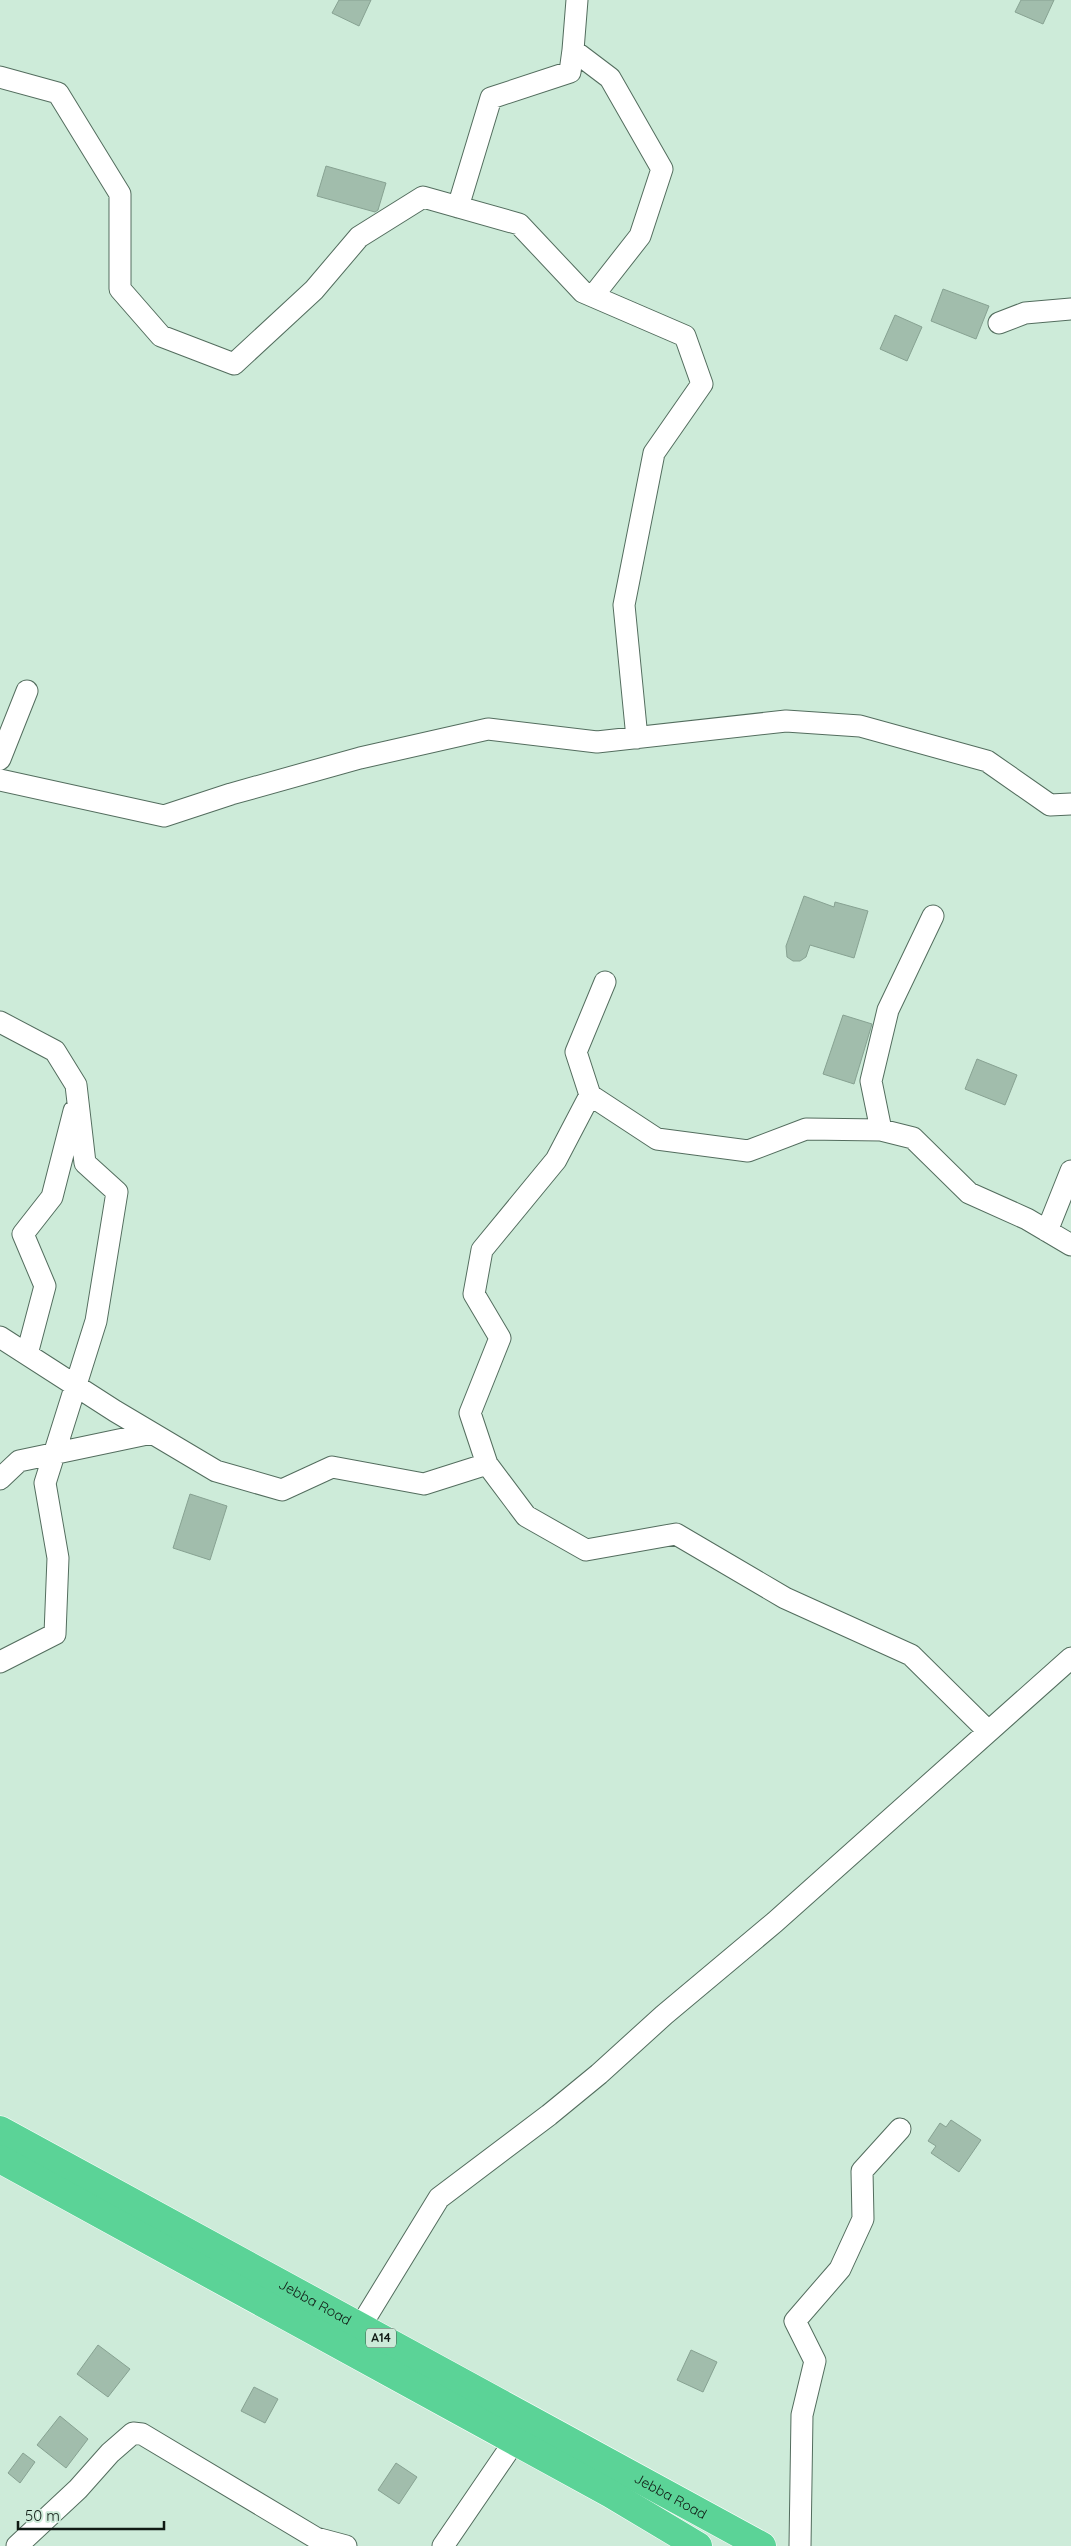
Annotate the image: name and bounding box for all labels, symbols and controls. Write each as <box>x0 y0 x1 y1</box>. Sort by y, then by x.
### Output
street label: Jebba Road <box>276 2275 355 2329</box>
road number: A14 <box>366 2328 396 2348</box>
street label: Jebba Road <box>631 2469 710 2523</box>
scale bar <box>18 2498 164 2530</box>
text: 50 m <box>25 2506 60 2525</box>

